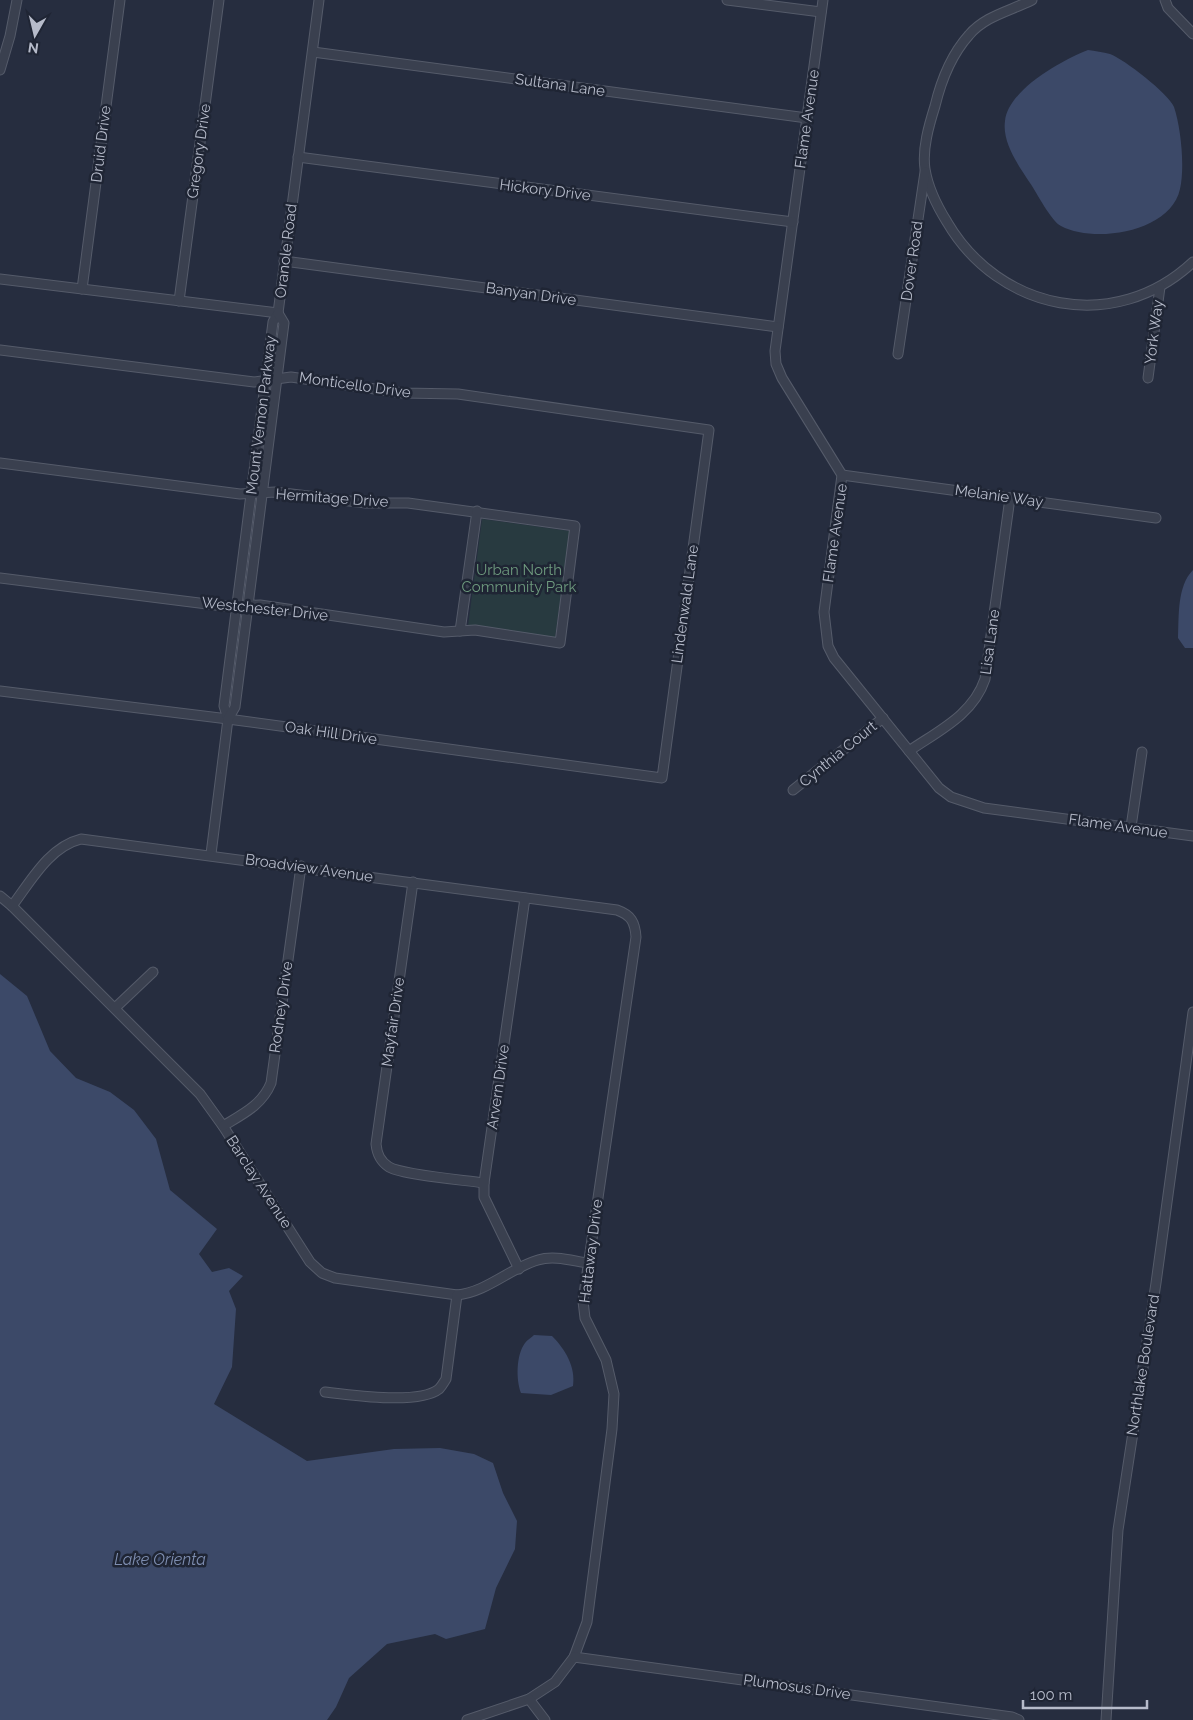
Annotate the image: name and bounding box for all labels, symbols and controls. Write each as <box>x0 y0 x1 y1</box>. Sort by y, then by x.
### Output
north arrow <box>10 10 60 60</box>
text: N <box>27 39 40 57</box>
street label: Flame Avenue <box>791 68 823 170</box>
street label: Sultana Lane <box>514 70 606 100</box>
street label: Gregory Drive <box>183 102 215 199</box>
street label: Druid Drive <box>87 104 115 183</box>
street label: Hickory Drive <box>498 175 592 205</box>
street label: Oranole Road <box>271 203 301 299</box>
street label: Dover Road <box>897 220 927 302</box>
street label: Banyan Drive <box>485 279 578 309</box>
street label: York Way <box>1141 299 1167 365</box>
street label: Mount Vernon Parkway <box>242 334 280 496</box>
street label: Monticello Drive <box>298 368 412 402</box>
street label: Melanie Way <box>954 481 1044 511</box>
street label: Flame Avenue <box>819 482 851 584</box>
street label: Hermitage Drive <box>275 485 389 511</box>
street label: Lindenwald Lane <box>668 543 702 664</box>
park label: Urban North Community Park <box>462 561 577 596</box>
street label: Westchester Drive <box>201 593 329 625</box>
street label: Lisa Lane <box>977 608 1004 676</box>
street label: Cynthia Court <box>796 717 880 791</box>
street label: Oak Hill Drive <box>284 718 378 748</box>
street label: Flame Avenue <box>1067 810 1169 842</box>
street label: Broadview Avenue <box>244 850 374 886</box>
street label: Rodney Drive <box>266 960 296 1054</box>
street label: Mayfair Drive <box>378 976 408 1068</box>
street label: Arvern Drive <box>483 1043 513 1131</box>
street label: Barclay Avenue <box>222 1132 296 1232</box>
street label: Hattaway Drive <box>576 1198 606 1304</box>
street label: Northlake Boulevard <box>1123 1293 1163 1437</box>
water label: Lake Orienta <box>114 1550 206 1569</box>
street label: Plumosus Drive <box>742 1671 852 1703</box>
scale bar <box>1023 1678 1147 1710</box>
text: 100 m <box>1030 1686 1072 1704</box>

